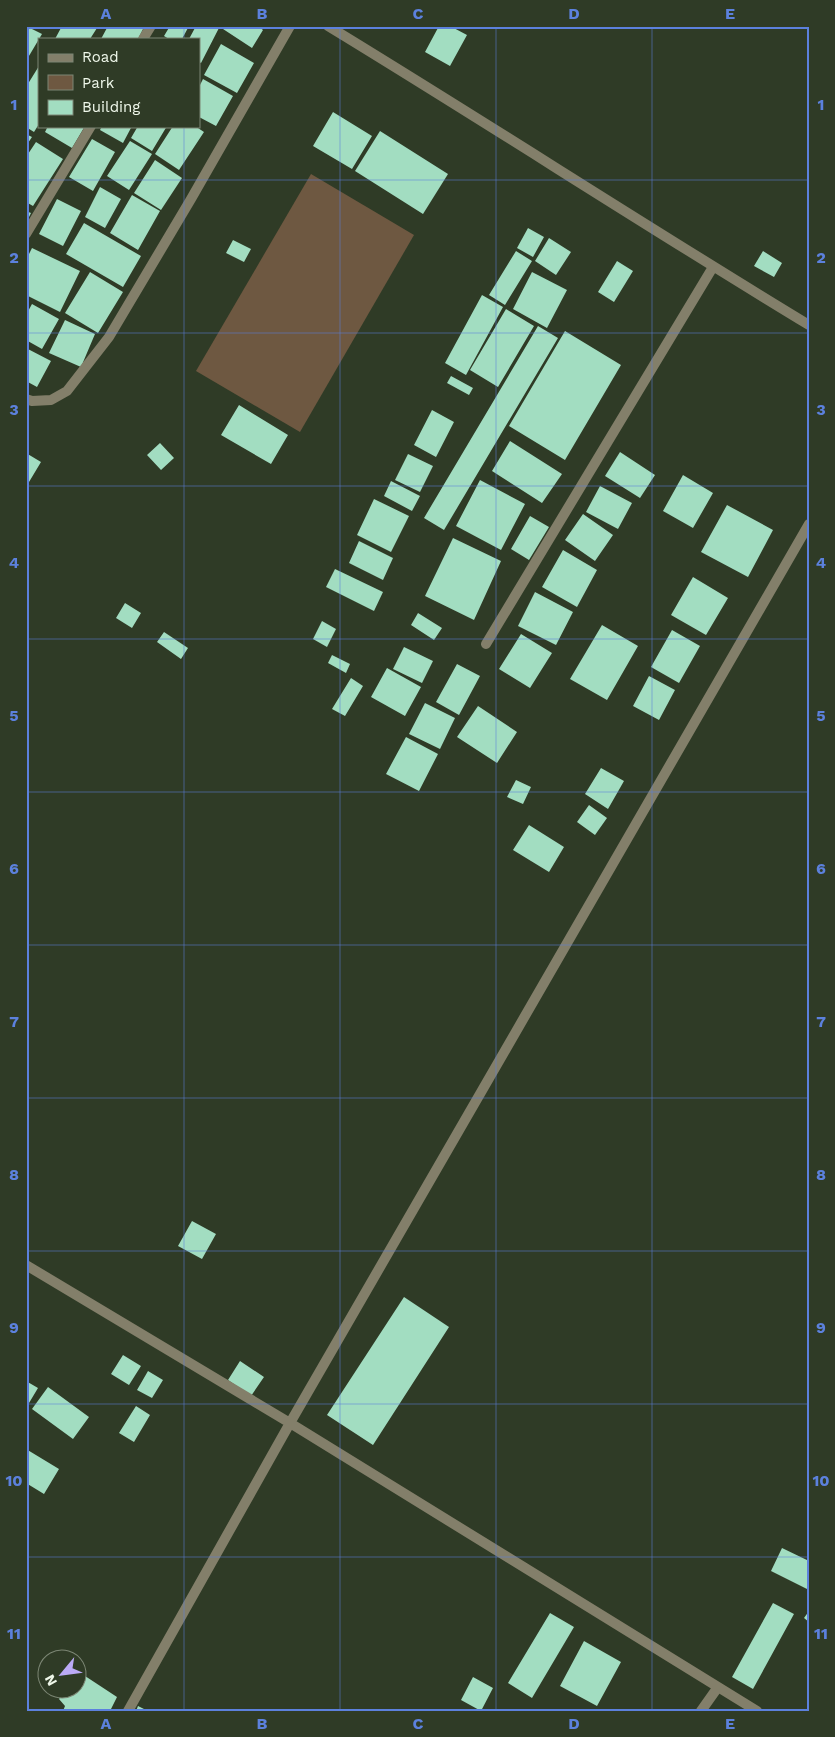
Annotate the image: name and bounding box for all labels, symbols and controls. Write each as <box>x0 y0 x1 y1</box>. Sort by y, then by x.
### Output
text: A <box>101 4 112 23</box>
text: B <box>257 4 268 23</box>
text: C <box>413 4 424 23</box>
text: D <box>568 4 580 23</box>
text: E <box>725 4 735 23</box>
legend <box>38 38 200 128</box>
text: Road <box>82 48 119 66</box>
text: Park <box>82 74 115 92</box>
text: 1 <box>11 95 17 114</box>
text: 1 <box>818 95 824 114</box>
text: Building <box>82 98 140 116</box>
text: 2 <box>9 248 19 267</box>
text: 2 <box>816 248 826 267</box>
text: 3 <box>9 400 19 419</box>
text: 3 <box>816 400 826 419</box>
text: 4 <box>9 553 19 572</box>
text: 4 <box>816 553 826 572</box>
text: 5 <box>9 706 19 725</box>
text: 5 <box>816 706 826 725</box>
text: 6 <box>9 859 19 878</box>
text: 6 <box>816 859 826 878</box>
text: 7 <box>9 1012 19 1031</box>
text: 7 <box>816 1012 826 1031</box>
text: 8 <box>9 1165 19 1184</box>
text: 8 <box>816 1165 826 1184</box>
text: 9 <box>9 1318 19 1337</box>
text: 9 <box>816 1318 826 1337</box>
text: 10 <box>5 1471 23 1490</box>
text: 10 <box>812 1471 830 1490</box>
text: 11 <box>7 1624 21 1643</box>
text: 11 <box>814 1624 828 1643</box>
north arrow <box>38 1650 88 1700</box>
text: N <box>41 1672 60 1689</box>
text: A <box>101 1714 112 1733</box>
text: B <box>257 1714 268 1733</box>
text: C <box>413 1714 424 1733</box>
text: D <box>568 1714 580 1733</box>
text: E <box>725 1714 735 1733</box>

